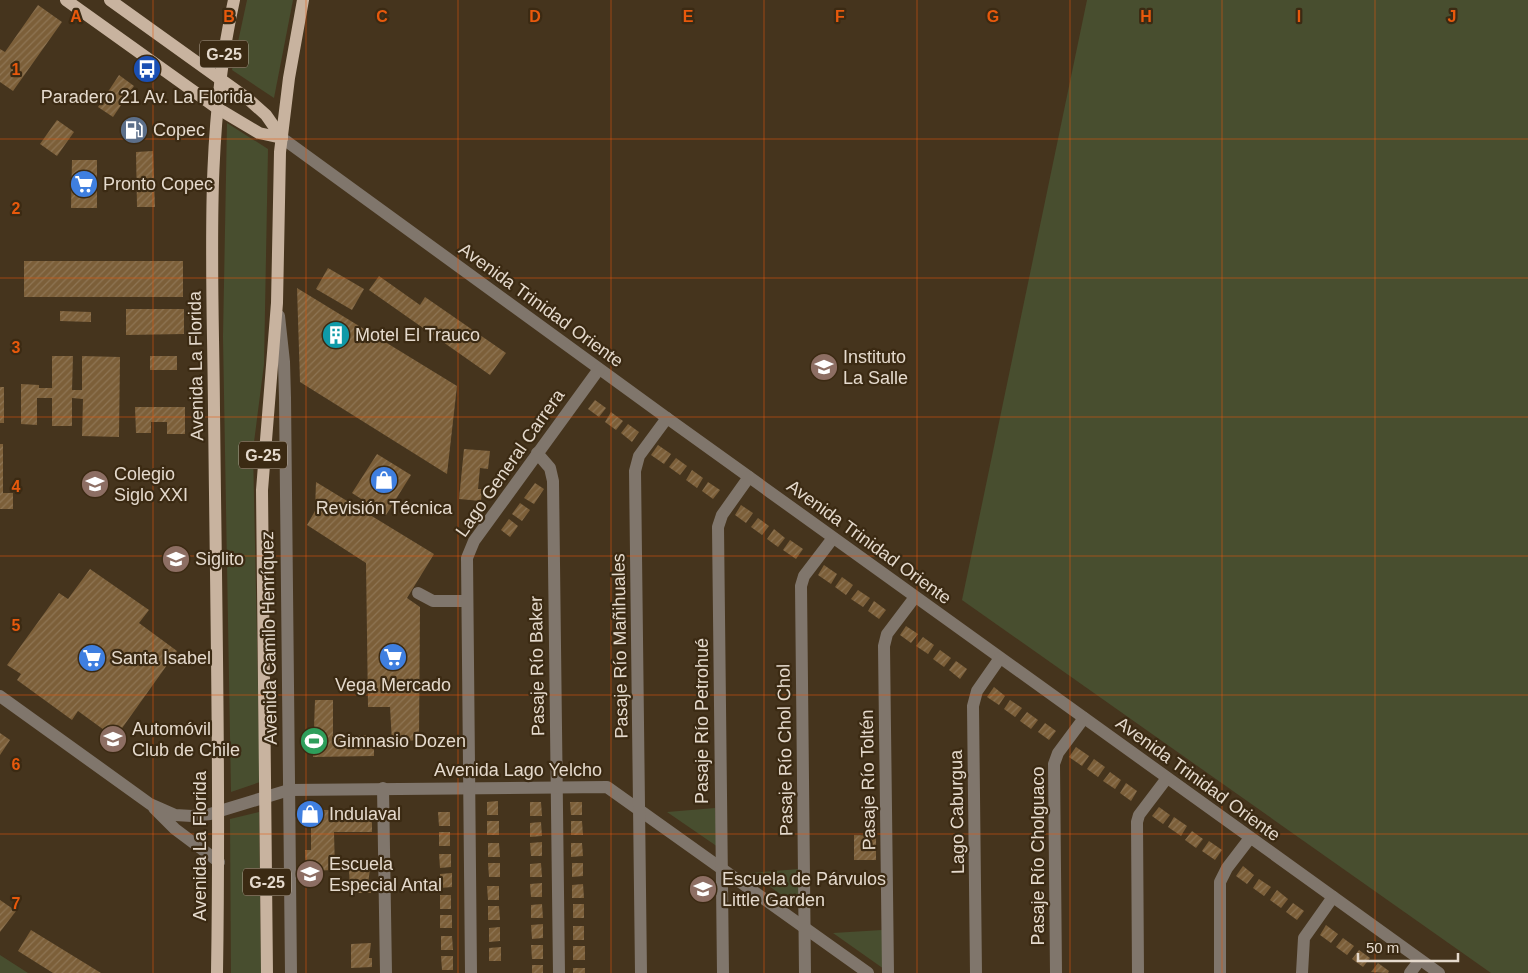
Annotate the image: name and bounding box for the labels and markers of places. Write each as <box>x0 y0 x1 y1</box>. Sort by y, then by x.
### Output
bus stop icon: Paradero 21 Av. La Florida <box>132 54 162 84</box>
place label: Paradero 21 Av. La Florida <box>41 87 254 107</box>
fuel station icon: Copec <box>119 115 149 145</box>
place label: Copec <box>153 120 205 140</box>
supermarket icon: Pronto Copec <box>69 169 99 199</box>
place label: Pronto Copec <box>103 174 213 194</box>
building icon: Motel El Trauco <box>321 320 351 350</box>
place label: Motel El Trauco <box>355 325 480 345</box>
place label: Instituto La Salle <box>843 347 908 388</box>
school or university icon: Instituto La Salle <box>809 352 839 382</box>
place label: Colegio Siglo XXI <box>114 464 188 505</box>
shop icon: Revisión Técnica <box>369 465 399 495</box>
school or university icon: Colegio Siglo XXI <box>80 469 110 499</box>
place label: Revisión Técnica <box>316 498 453 518</box>
school or university icon: Siglito <box>161 544 191 574</box>
place label: Siglito <box>195 549 244 569</box>
supermarket icon: Vega Mercado <box>378 642 408 672</box>
supermarket icon: Santa Isabel <box>77 643 107 673</box>
place label: Santa Isabel <box>111 648 211 668</box>
place label: Vega Mercado <box>335 675 451 695</box>
place label: Automóvil Club de Chile <box>132 719 240 760</box>
school or university icon: Automóvil Club de Chile <box>98 724 128 754</box>
sports icon: Gimnasio Dozen <box>299 726 329 756</box>
place label: Gimnasio Dozen <box>333 731 466 751</box>
shop icon: Indulaval <box>295 799 325 829</box>
place label: Indulaval <box>329 804 401 824</box>
place label: Escuela Especial Antal <box>329 854 442 895</box>
school or university icon: Escuela Especial Antal <box>295 859 325 889</box>
place label: Escuela de Párvulos Little Garden <box>722 869 886 910</box>
school or university icon: Escuela de Párvulos Little Garden <box>688 874 718 904</box>

